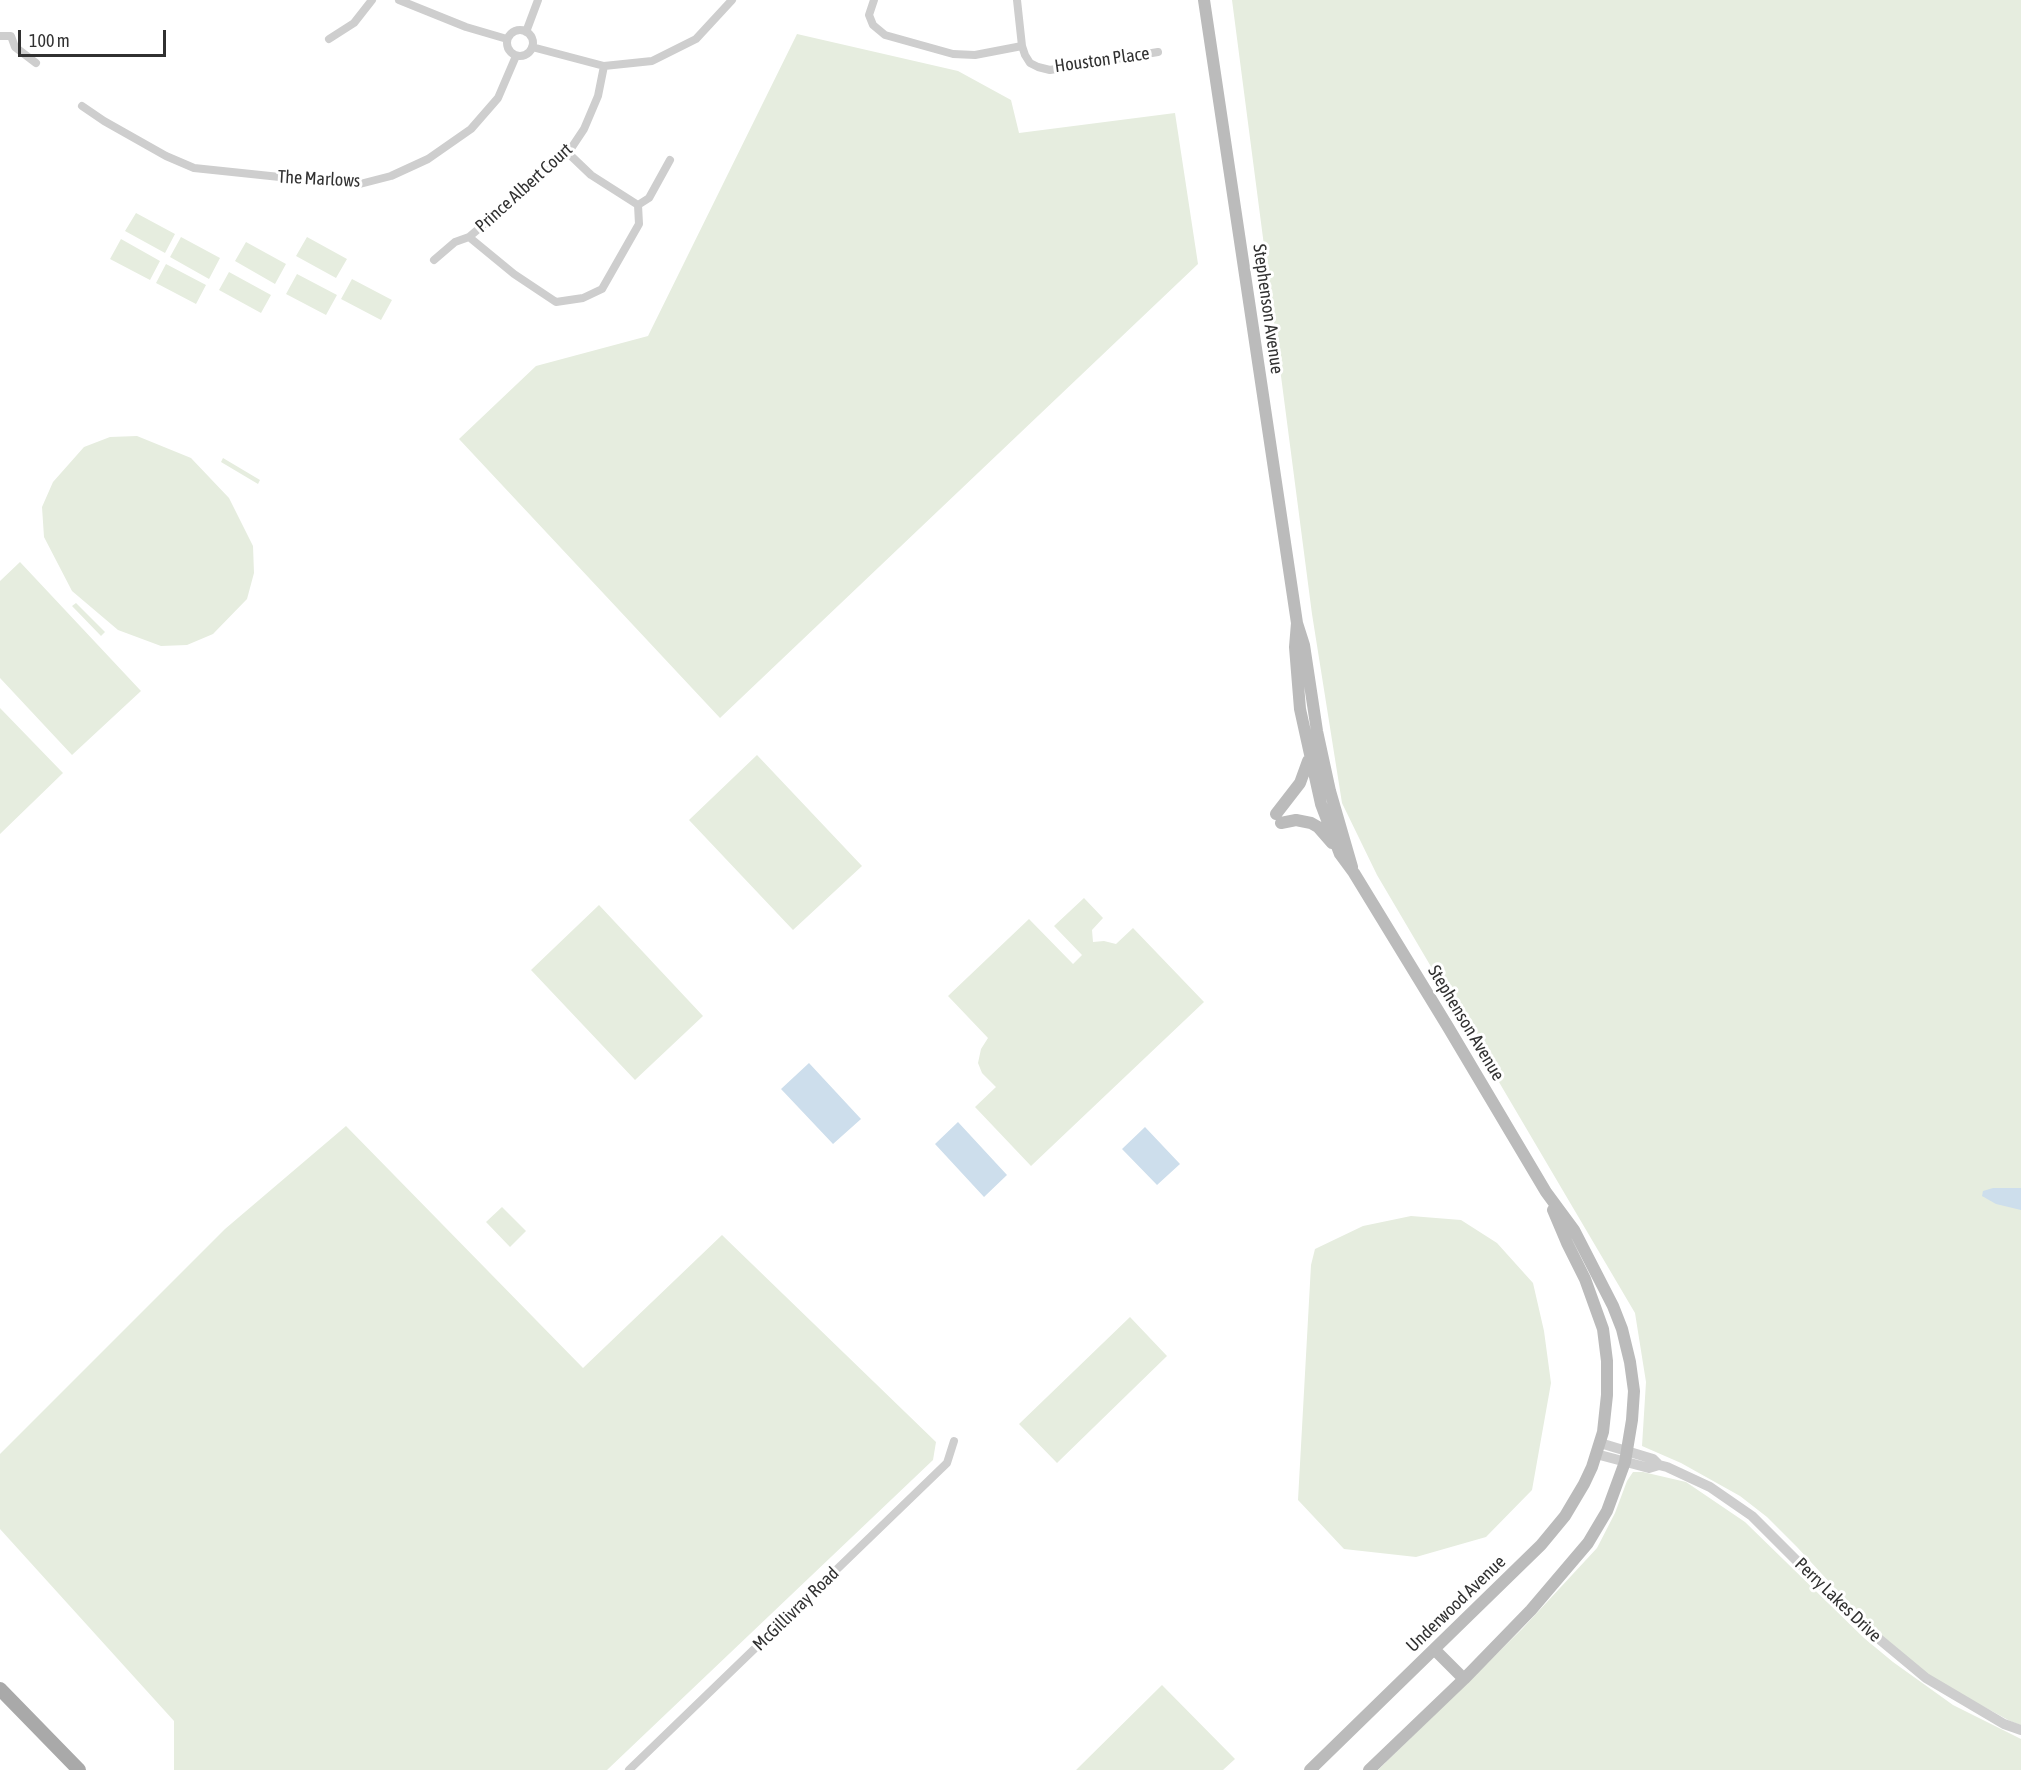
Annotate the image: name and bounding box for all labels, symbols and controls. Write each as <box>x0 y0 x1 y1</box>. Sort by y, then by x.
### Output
scale bar <box>21 18 170 56</box>
text: 100 m <box>29 30 70 51</box>
street label: Houston Place <box>1053 43 1151 77</box>
street label: Prince Albert Court <box>471 139 577 237</box>
street label: The Marlows <box>277 166 361 192</box>
street label: Stephenson Avenue <box>1248 243 1288 375</box>
street label: Stephenson Avenue <box>1423 961 1509 1085</box>
street label: Underwood Avenue <box>1402 1551 1510 1657</box>
street label: Perry Lakes Drive <box>1790 1553 1886 1647</box>
street label: McGillivray Road <box>749 1563 843 1655</box>

